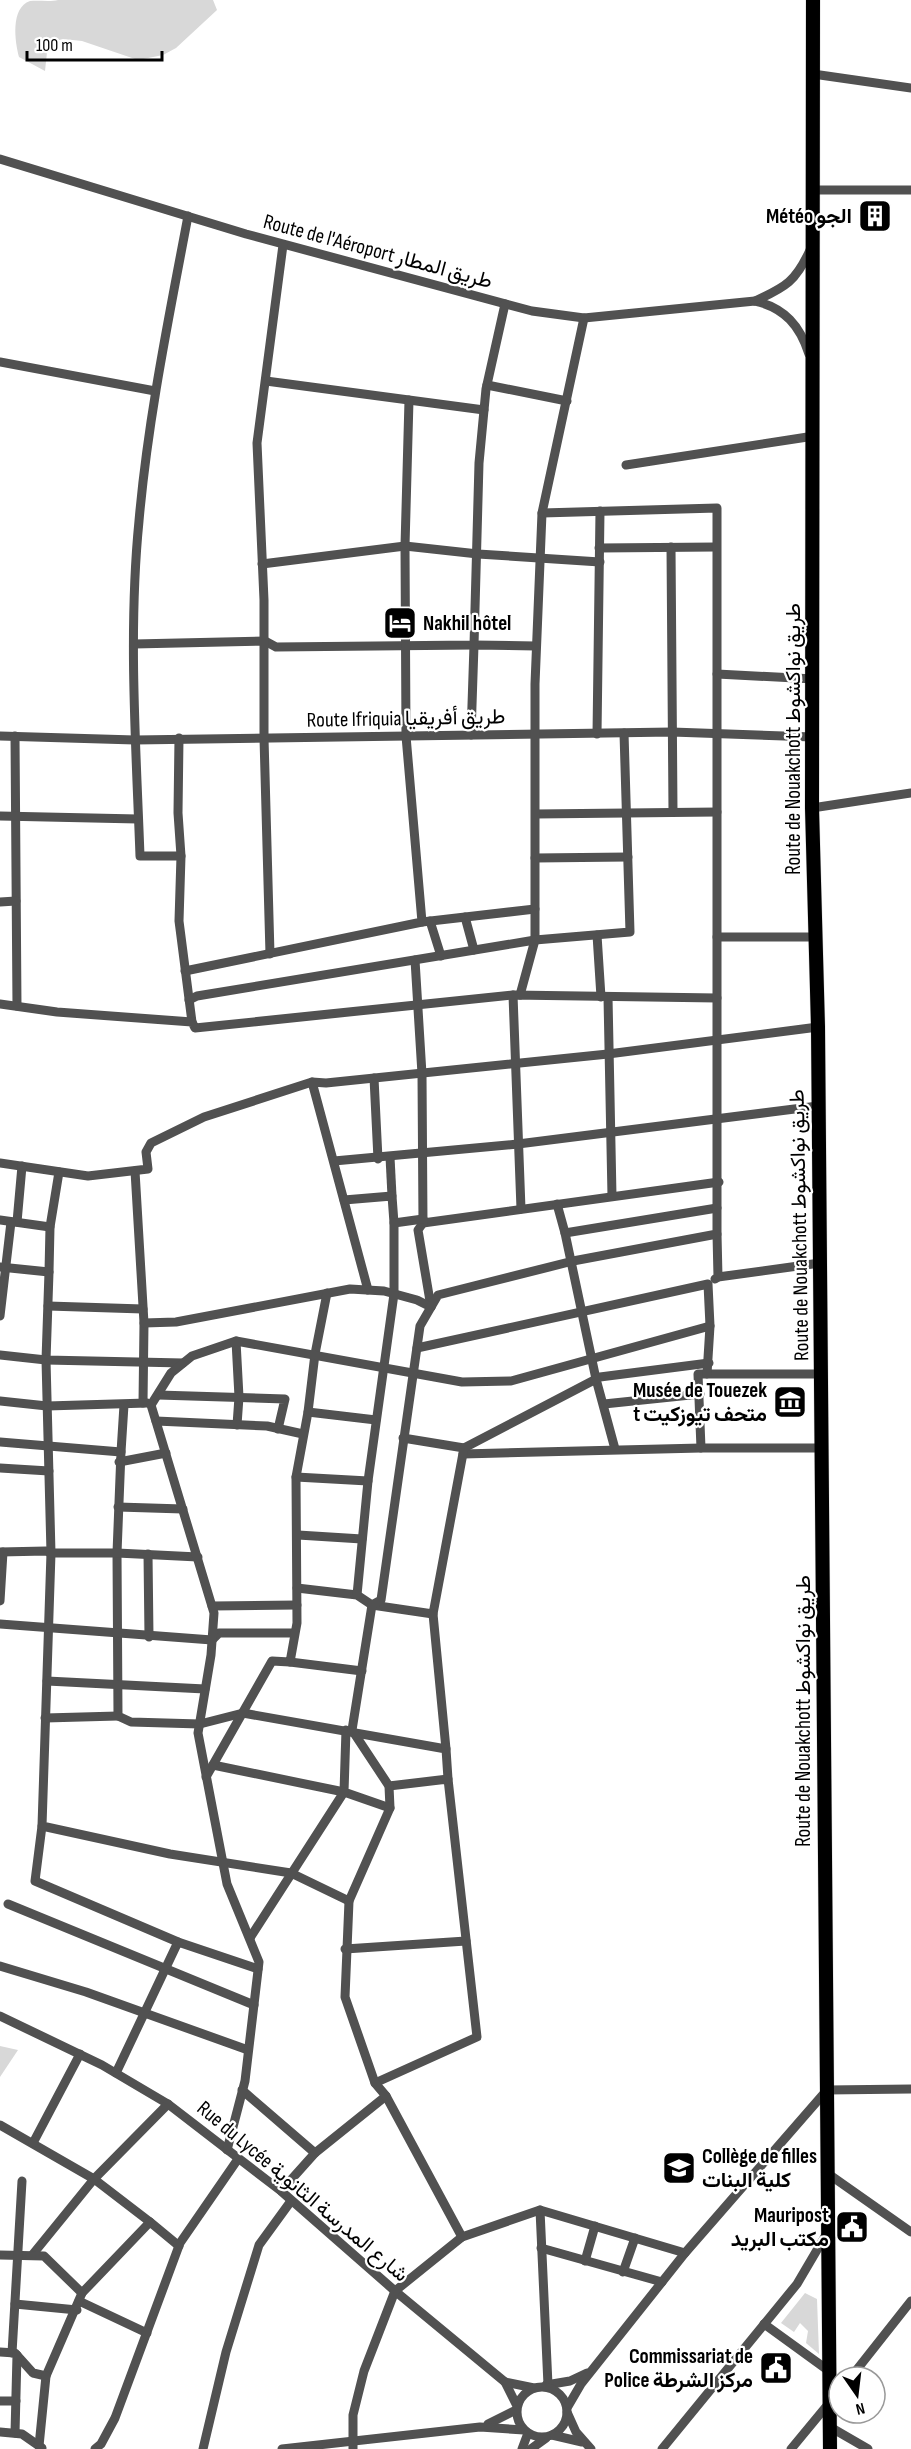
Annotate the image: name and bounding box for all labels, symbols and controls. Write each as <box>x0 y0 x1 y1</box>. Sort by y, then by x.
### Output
scale bar <box>27 24 162 62</box>
text: 100 m <box>36 35 73 56</box>
building icon: Météo الجو <box>857 198 893 234</box>
place label: Météo الجو <box>766 204 852 229</box>
street label: Route de l'Aéroport طريق المطار <box>261 209 495 294</box>
street label: Route de Nouakchott طريق نواكشوط <box>781 603 806 875</box>
hotel icon: Nakhil hôtel <box>382 605 418 641</box>
place label: Nakhil hôtel <box>423 611 511 636</box>
street label: Route Ifriquia طريق أفريقيا <box>307 704 506 733</box>
street label: Route de Nouakchott طريق نواكشوط <box>785 1089 814 1361</box>
place label: Musée de Touezek t متحف تيوزكيت <box>633 1378 767 1427</box>
museum icon: Musée de Touezek t متحف تيوزكيت <box>772 1384 808 1420</box>
street label: Route de Nouakchott طريق نواكشوط <box>791 1575 816 1847</box>
street label: Rue du Lycée شارع المدرسة الثانوية <box>191 2096 413 2288</box>
place label: Collège de filles كلية البنات <box>702 2144 817 2193</box>
school or university icon: Collège de filles كلية البنات <box>661 2150 697 2186</box>
place label: Mauripost مكتب البريد <box>731 2203 829 2252</box>
public building icon: Mauripost مكتب البريد <box>834 2209 870 2245</box>
place label: Commissariat de Police مركز الشرطة <box>604 2344 753 2393</box>
public building icon: Commissariat de Police مركز الشرطة <box>758 2350 794 2386</box>
north arrow <box>827 2365 887 2425</box>
text: N <box>854 2398 867 2418</box>

